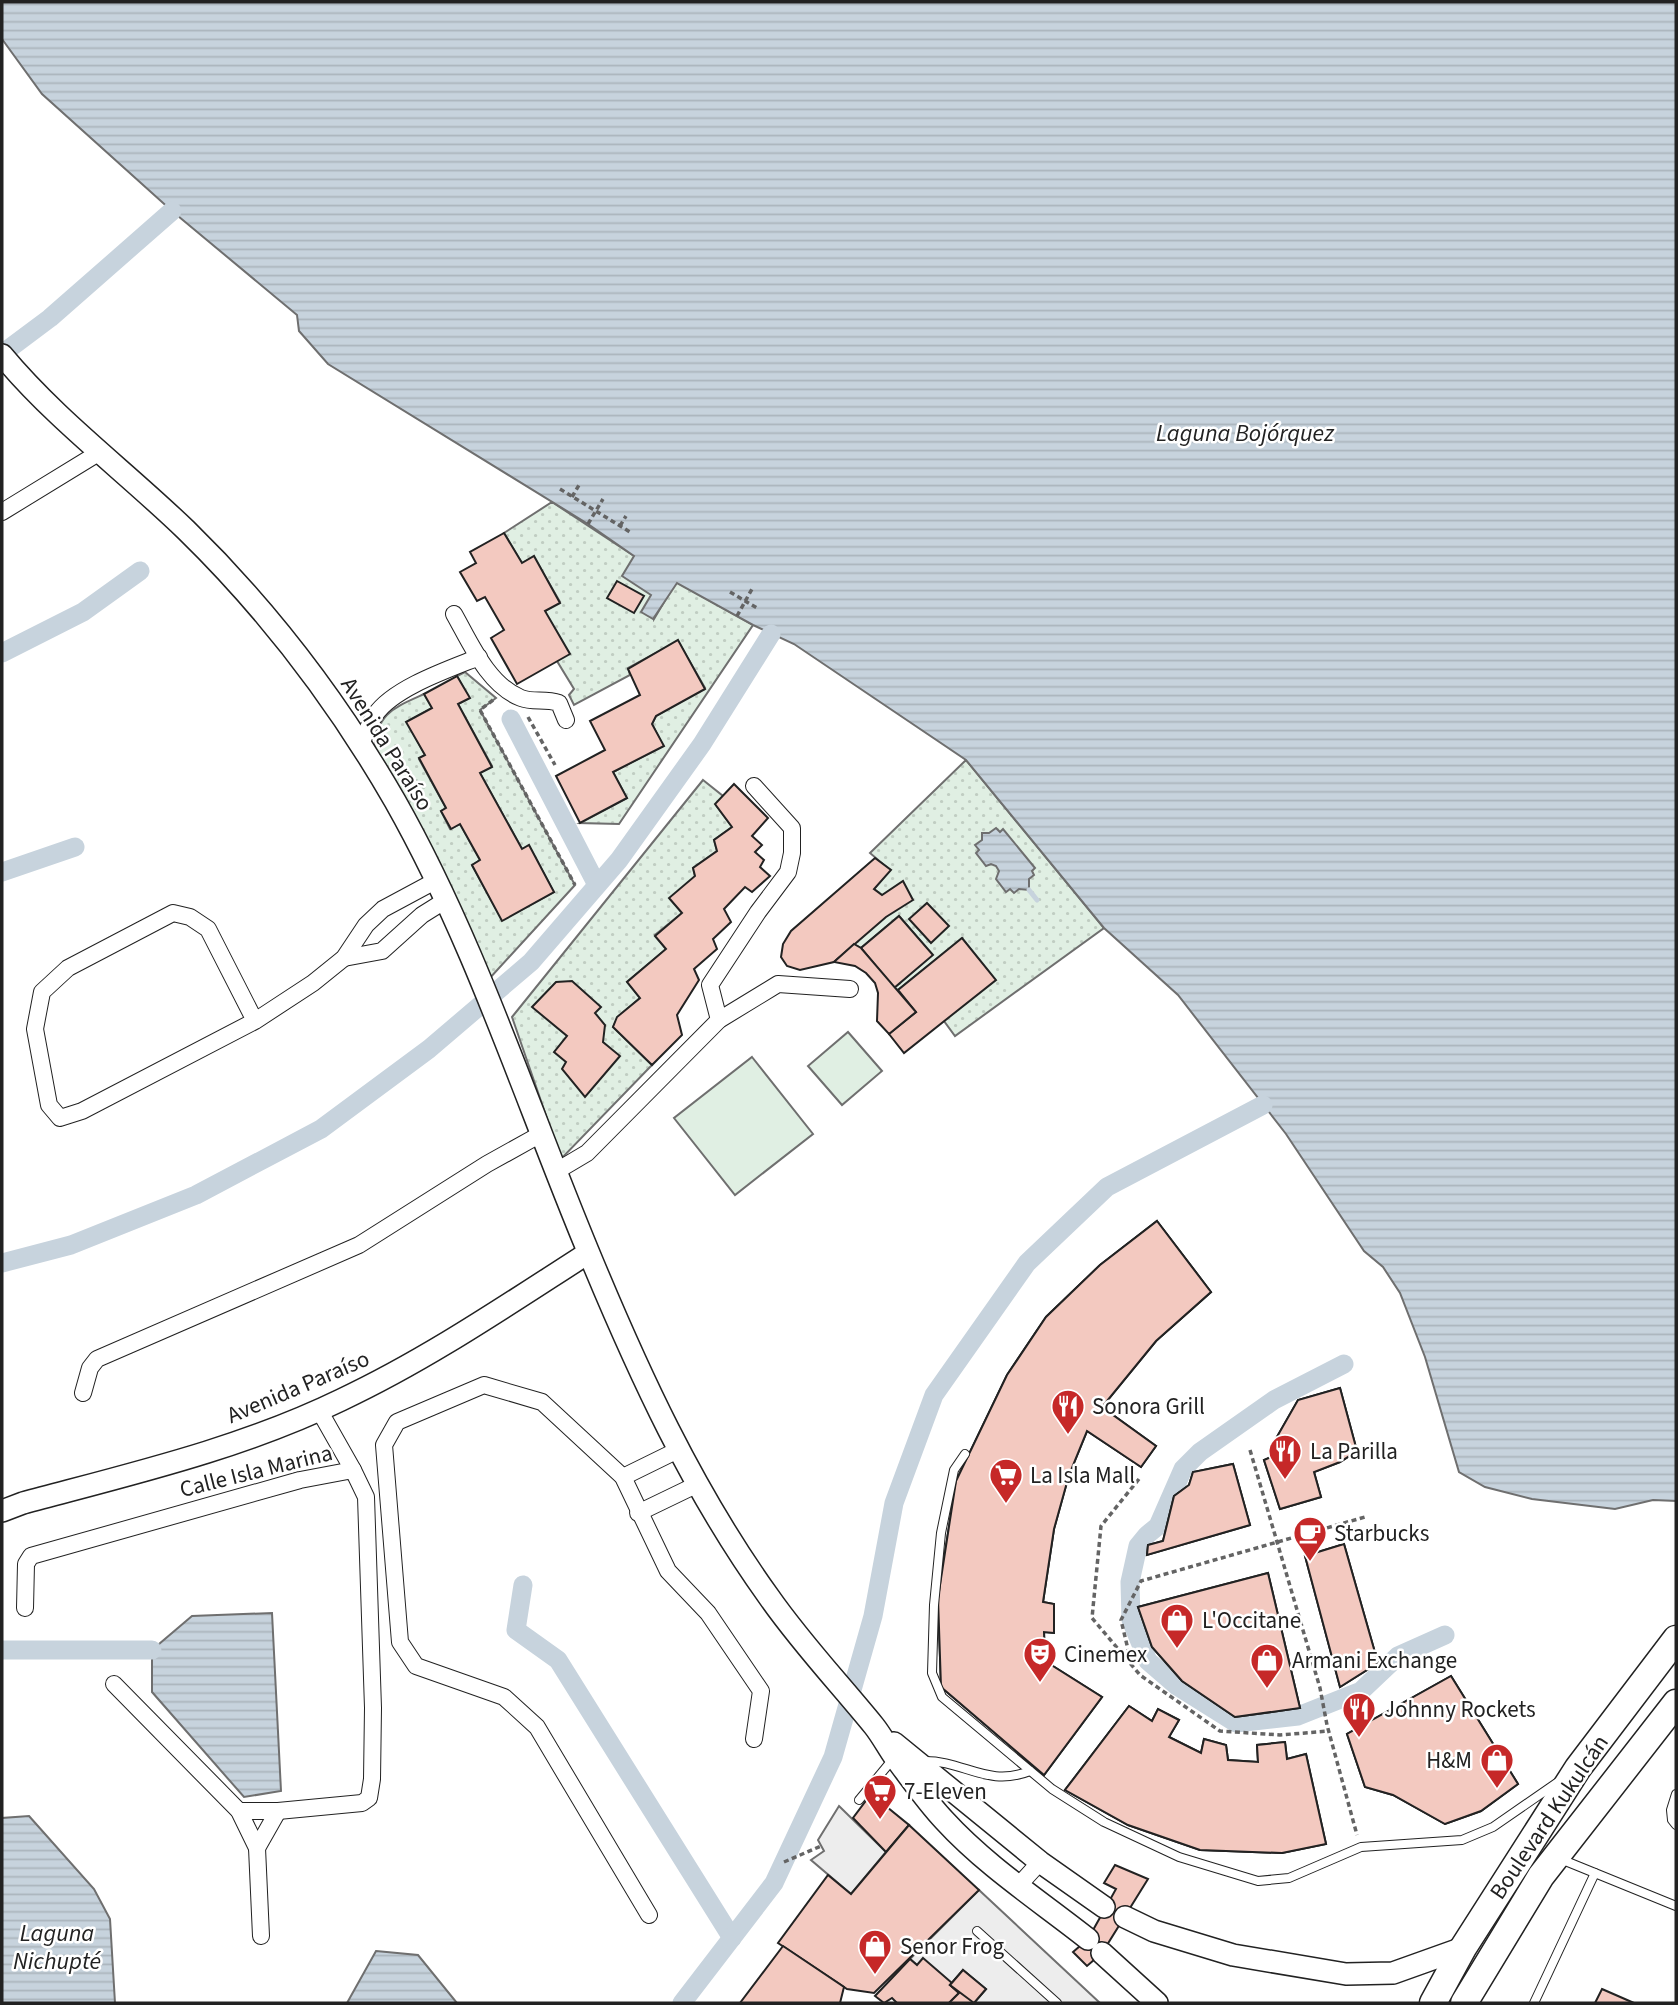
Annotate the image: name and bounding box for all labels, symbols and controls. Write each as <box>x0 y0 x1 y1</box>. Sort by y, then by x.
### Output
water label: Laguna Bojórquez <box>1156 416 1335 451</box>
street label: Avenida Paraíso <box>333 671 441 817</box>
street label: Avenida Paraíso <box>222 1342 374 1432</box>
restaurant icon: Sonora Grill <box>1049 1387 1087 1436</box>
place label: Sonora Grill <box>1092 1390 1205 1423</box>
restaurant icon: La Parilla <box>1266 1432 1304 1481</box>
place label: La Parilla <box>1310 1435 1398 1468</box>
street label: Calle Isla Marina <box>176 1436 336 1506</box>
supermarket icon: La Isla Mall <box>987 1456 1025 1505</box>
place label: La Isla Mall <box>1030 1459 1135 1492</box>
cafe icon: Starbucks <box>1291 1514 1329 1563</box>
place label: Starbucks <box>1334 1517 1429 1550</box>
shop icon: L'Occitane <box>1158 1601 1196 1650</box>
place label: L'Occitane <box>1202 1604 1301 1637</box>
theatre icon: Cinemex <box>1021 1635 1059 1684</box>
place label: Cinemex <box>1064 1638 1147 1671</box>
shop icon: Armani Exchange <box>1248 1641 1286 1690</box>
place label: Armani Exchange <box>1292 1644 1457 1677</box>
restaurant icon: Johnny Rockets <box>1340 1690 1378 1739</box>
place label: Johnny Rockets <box>1384 1693 1536 1726</box>
street label: Boulevard Kukulcán <box>1482 1728 1616 1906</box>
shop icon: H&M <box>1478 1741 1516 1790</box>
place label: H&M <box>1426 1744 1472 1777</box>
supermarket icon: 7-Eleven <box>861 1772 899 1821</box>
place label: 7-Eleven <box>904 1775 987 1808</box>
water label: Laguna Nichupté <box>13 1916 101 1979</box>
shop icon: Senor Frog <box>856 1927 894 1976</box>
place label: Senor Frog <box>900 1930 1004 1963</box>

